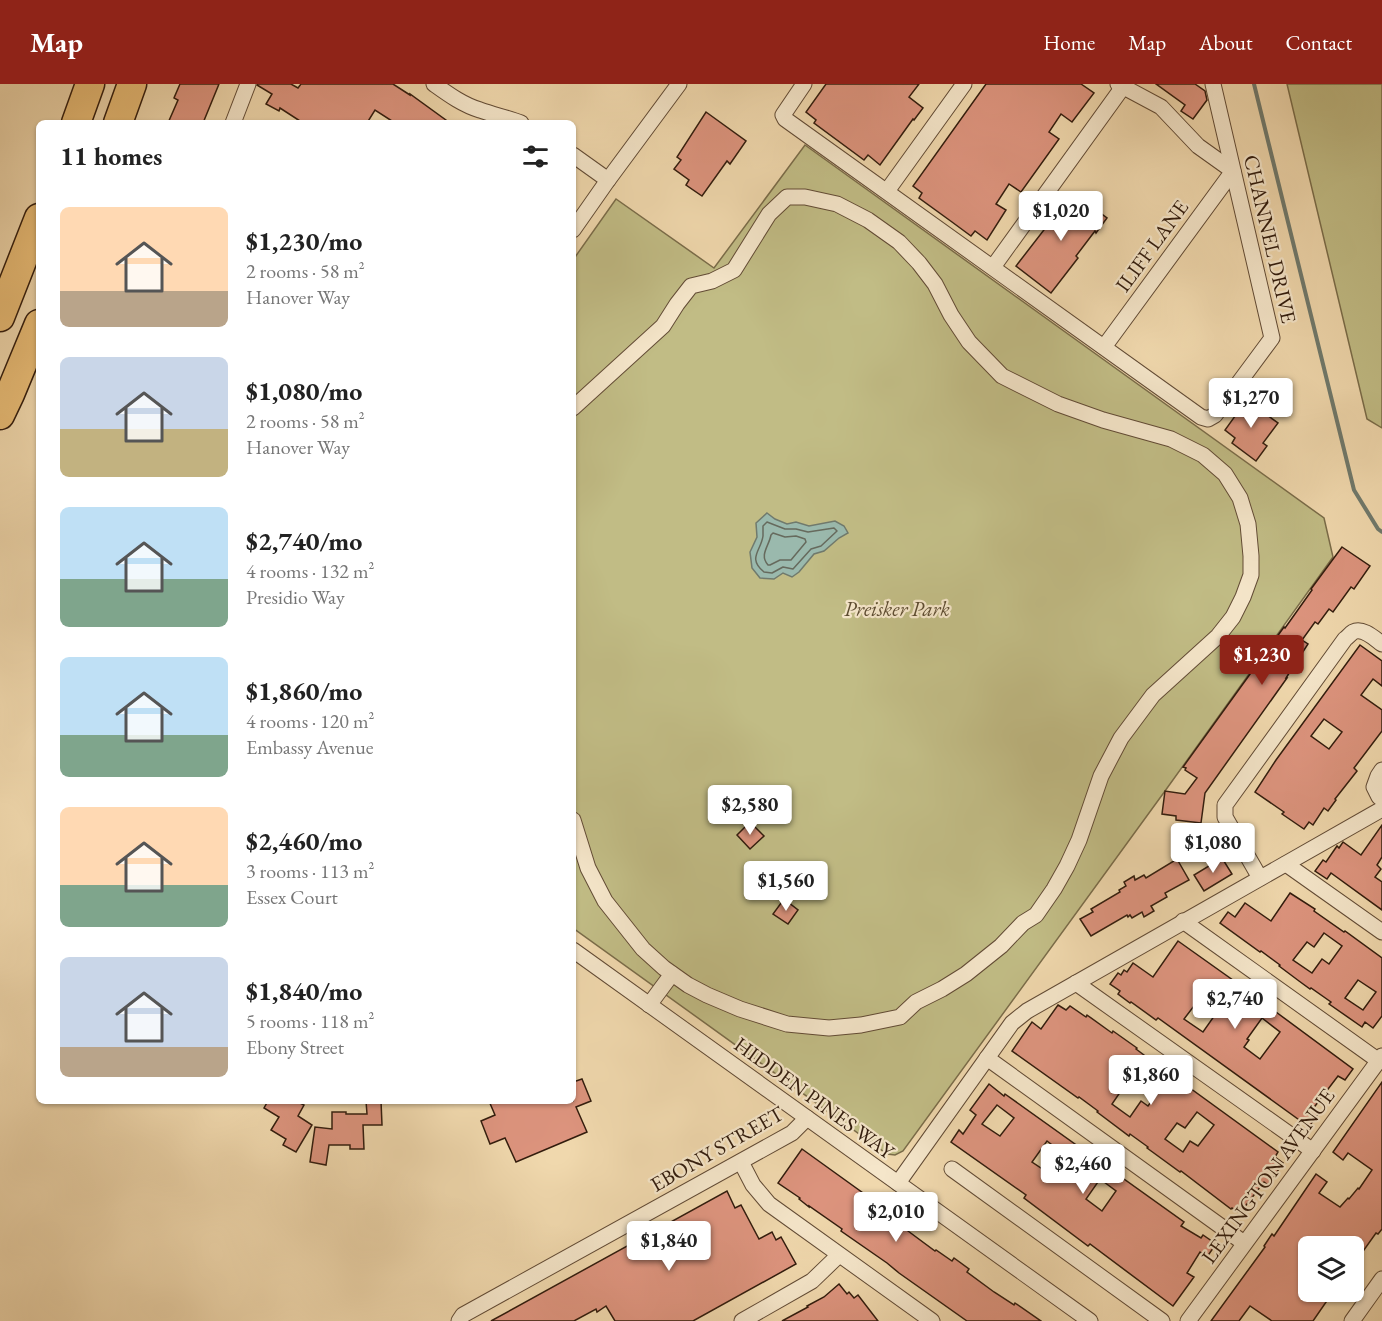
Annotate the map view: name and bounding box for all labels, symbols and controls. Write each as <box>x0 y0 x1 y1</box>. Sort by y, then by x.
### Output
text: Map <box>30 24 83 60</box>
text: Home <box>1043 29 1095 56</box>
text: Map <box>1128 29 1166 56</box>
text: About <box>1199 29 1252 56</box>
text: Contact <box>1285 29 1352 56</box>
text: 11 homes <box>60 139 162 173</box>
icon: filters <box>519 140 552 173</box>
street label: CHANNEL DRIVE <box>1238 152 1303 326</box>
pin: $1,020 <box>1012 191 1110 242</box>
street label: ILIFF LANE <box>1109 194 1194 297</box>
text: $1,020 <box>1033 197 1089 223</box>
text: $1,230/mo <box>246 224 362 258</box>
icon: home <box>108 231 180 303</box>
text: 2 rooms · 58 m² <box>246 258 365 284</box>
text: Hanover Way <box>246 284 350 310</box>
text: $1,080/mo <box>246 374 362 408</box>
pin: $1,270 <box>1202 378 1300 429</box>
icon: home <box>108 381 180 453</box>
text: $1,270 <box>1223 384 1279 410</box>
text: 2 rooms · 58 m² <box>246 408 365 434</box>
text: Hanover Way <box>246 434 350 460</box>
text: $2,740/mo <box>246 524 362 558</box>
icon: home <box>108 531 180 603</box>
text: 4 rooms · 132 m² <box>246 558 374 584</box>
text: Presidio Way <box>246 584 345 610</box>
park label: Preisker Park <box>844 595 950 622</box>
pin: $1,230 <box>1213 635 1311 686</box>
text: $1,230 <box>1234 641 1290 667</box>
text: $1,860/mo <box>246 674 362 708</box>
icon: home <box>108 681 180 753</box>
text: 4 rooms · 120 m² <box>246 708 374 734</box>
text: Embassy Avenue <box>246 734 374 760</box>
pin: $2,580 <box>701 785 799 836</box>
text: $2,580 <box>722 791 778 817</box>
pin: $1,080 <box>1164 823 1262 874</box>
text: $2,460/mo <box>246 824 362 858</box>
text: $1,080 <box>1185 829 1241 855</box>
icon: home <box>108 831 180 903</box>
text: 3 rooms · 113 m² <box>246 858 374 884</box>
pin: $1,560 <box>737 861 835 912</box>
text: $1,560 <box>758 867 814 893</box>
text: Essex Court <box>246 884 338 910</box>
text: $1,840/mo <box>246 974 362 1008</box>
pin: $2,740 <box>1186 979 1284 1030</box>
icon: home <box>108 981 180 1053</box>
text: $2,740 <box>1207 985 1263 1011</box>
text: 5 rooms · 118 m² <box>246 1008 374 1034</box>
street label: HIDDEN PINES WAY <box>729 1030 901 1166</box>
text: Ebony Street <box>246 1034 344 1060</box>
pin: $1,860 <box>1102 1055 1200 1106</box>
text: $1,860 <box>1123 1061 1179 1087</box>
street label: LEXINGTON AVENUE <box>1195 1083 1340 1269</box>
street label: EBONY STREET <box>645 1099 789 1198</box>
pin: $2,460 <box>1034 1144 1132 1195</box>
text: $2,460 <box>1055 1150 1111 1176</box>
pin: $2,010 <box>847 1192 945 1243</box>
text: $2,010 <box>868 1198 924 1224</box>
pin: $1,840 <box>620 1221 718 1272</box>
text: $1,840 <box>641 1227 697 1253</box>
map controls <box>1298 1236 1364 1302</box>
button: layers <box>1298 1236 1364 1302</box>

